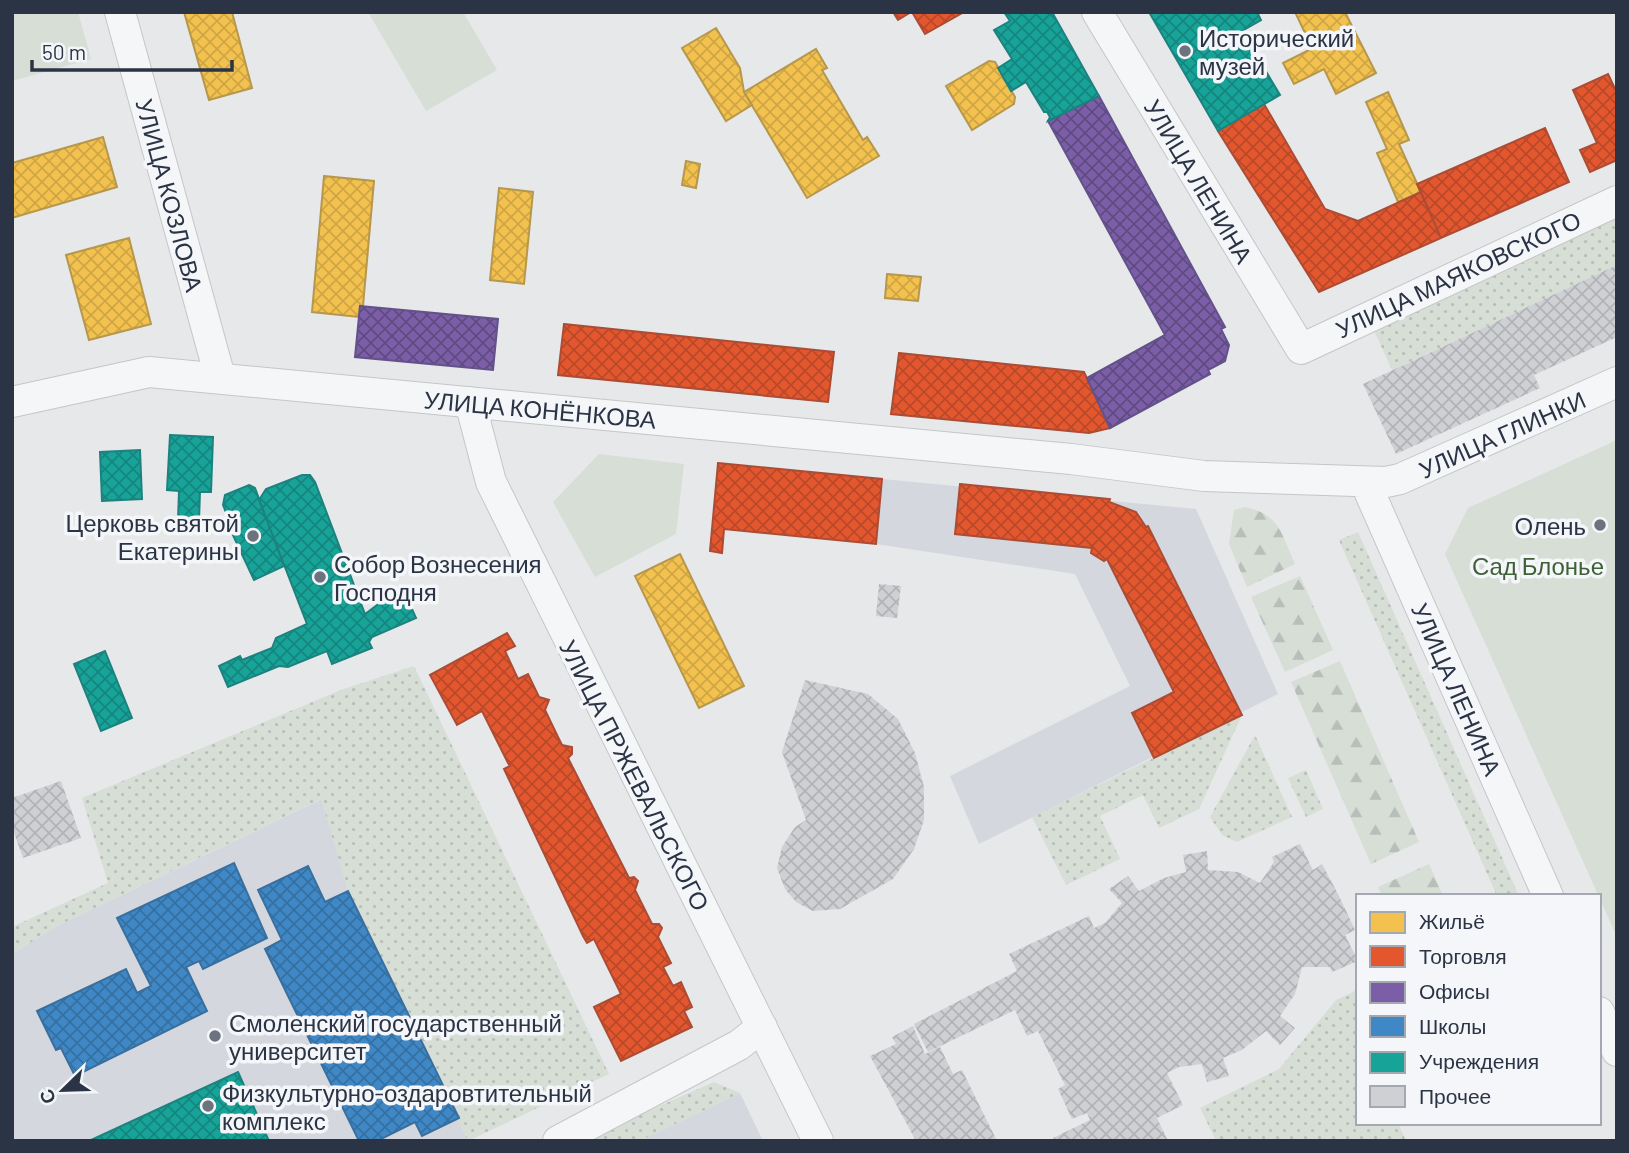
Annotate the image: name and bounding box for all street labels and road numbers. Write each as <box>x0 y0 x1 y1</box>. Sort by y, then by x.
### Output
street label: УЛИЦА ЛЕНИНА <box>1139 94 1259 268</box>
street label: УЛИЦА КОЗЛОВА <box>130 95 210 295</box>
street label: УЛИЦА МАЯКОВСКОГО <box>1331 204 1585 344</box>
street label: УЛИЦА КОНЁНКОВА <box>423 384 657 434</box>
street label: УЛИЦА ГЛИНКИ <box>1414 384 1590 484</box>
street label: УЛИЦА ЛЕНИНА <box>1406 598 1508 780</box>
street label: УЛИЦА ПРЖЕВАЛЬСКОГО <box>554 635 716 915</box>

